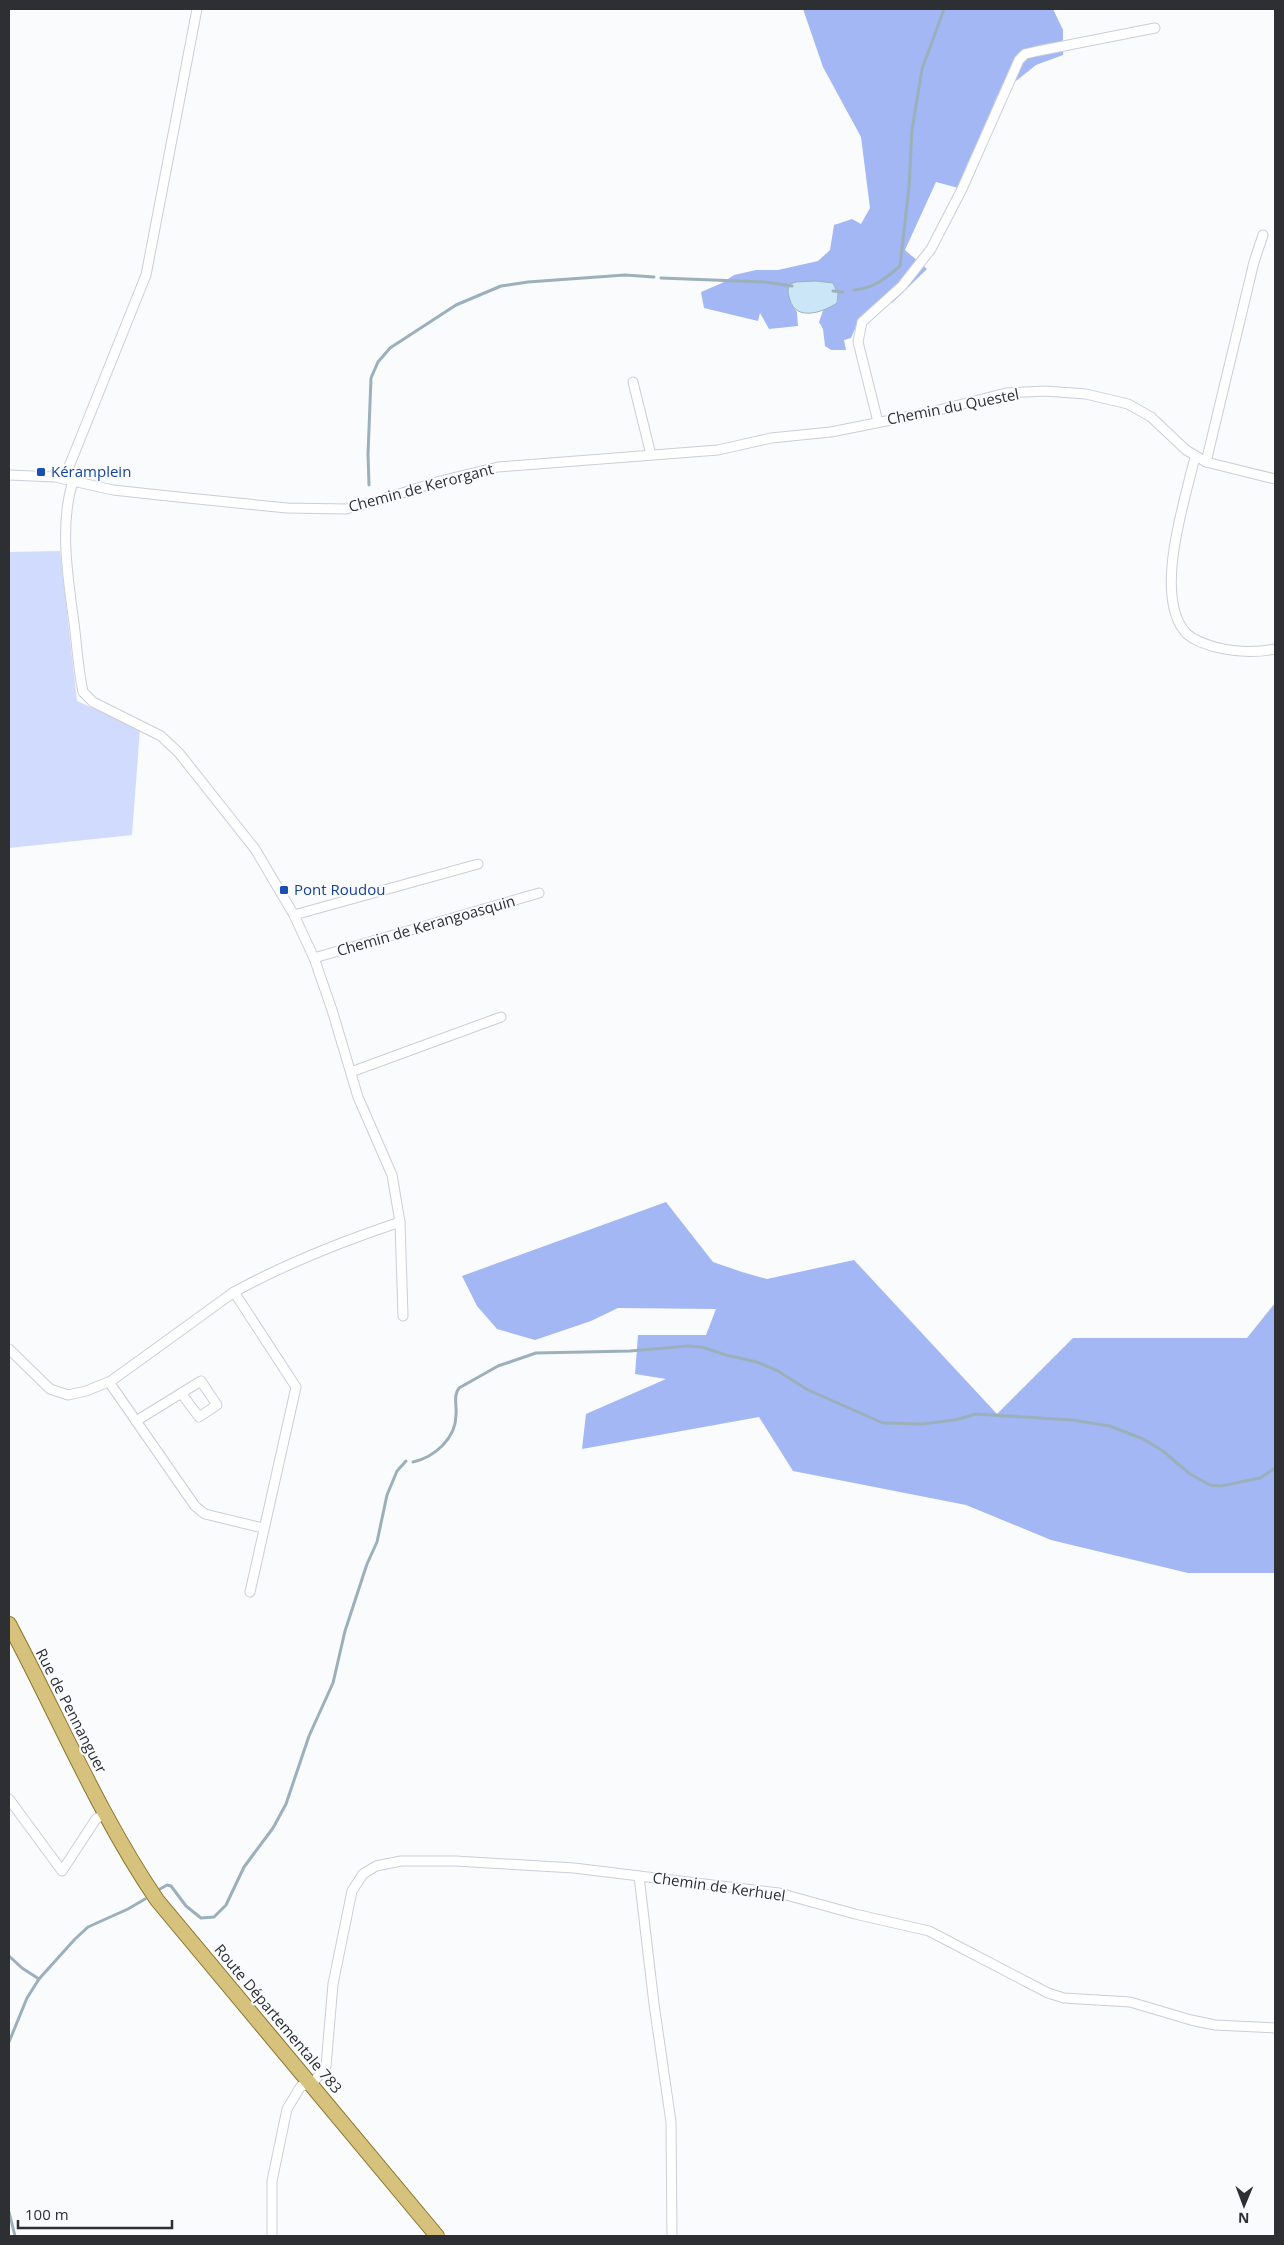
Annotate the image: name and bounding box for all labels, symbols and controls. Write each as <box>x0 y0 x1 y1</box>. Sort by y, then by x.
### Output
street label: Chemin du Questel <box>885 383 1021 429</box>
street label: Chemin de Kerorgant <box>346 458 495 516</box>
place label: Kéramplein <box>51 461 131 481</box>
marker: Kéramplein <box>35 466 47 478</box>
place label: Pont Roudou <box>294 879 385 899</box>
marker: Pont Roudou <box>278 884 290 896</box>
street label: Chemin de Kerangoasquin <box>334 890 517 960</box>
street label: Rue de Pennanguer <box>32 1645 112 1776</box>
street label: Chemin de Kerhuel <box>652 1867 787 1905</box>
street label: Route Départementale 783 <box>210 1940 347 2097</box>
north arrow <box>1219 2180 1269 2230</box>
scale bar <box>18 2198 171 2230</box>
text: 100 m <box>25 2204 69 2224</box>
text: N <box>1238 2209 1250 2228</box>

